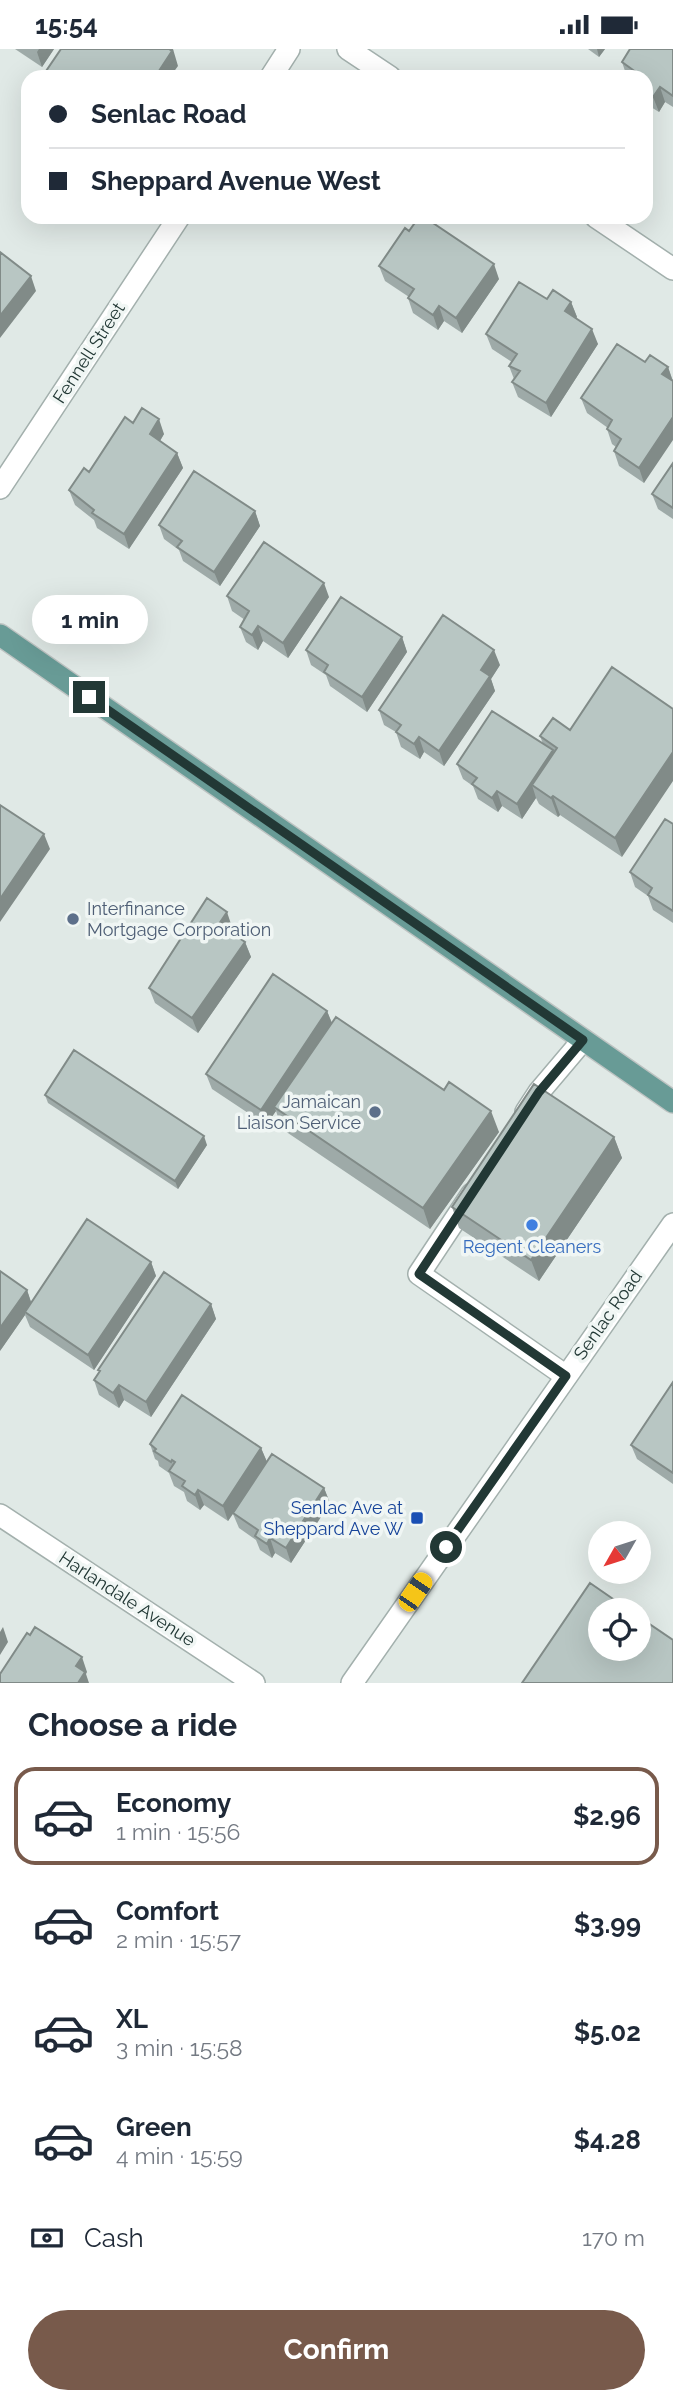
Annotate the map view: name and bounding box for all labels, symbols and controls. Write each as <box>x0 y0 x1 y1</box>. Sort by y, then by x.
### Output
text: 15:54 <box>35 10 98 40</box>
text: Senlac Road <box>91 99 247 129</box>
text: Sheppard Avenue West <box>91 166 381 196</box>
street label: Fennell Street <box>48 298 129 407</box>
callout: 1 min <box>31 595 147 645</box>
text: 1 min <box>61 606 119 633</box>
route end <box>73 681 105 713</box>
place label: Interfinance Mortgage Corporation <box>87 898 271 940</box>
marker: Interfinance Mortgage Corporation <box>65 911 81 927</box>
place label: Jamaican Liaison Service <box>237 1091 361 1133</box>
marker: Jamaican Liaison Service <box>367 1104 383 1120</box>
marker: Regent Cleaners <box>524 1217 540 1233</box>
place label: Regent Cleaners <box>463 1236 602 1257</box>
street label: Senlac Road <box>569 1266 646 1363</box>
place label: Senlac Ave at Sheppard Ave W <box>263 1497 403 1539</box>
marker: Senlac Ave at Sheppard Ave W <box>409 1510 425 1526</box>
north arrow <box>588 1521 651 1584</box>
map controls <box>588 1521 651 1661</box>
route start <box>430 1531 462 1563</box>
street label: Harlandale Avenue <box>55 1547 200 1651</box>
car <box>395 1569 436 1615</box>
button: locate <box>588 1598 651 1661</box>
text: Choose a ride <box>28 1706 237 1743</box>
icon: car <box>32 1785 95 1848</box>
text: Economy <box>116 1788 231 1818</box>
text: $2.96 <box>573 1801 641 1831</box>
text: 1 min · 15:56 <box>116 1818 240 1845</box>
icon: car <box>32 1893 95 1956</box>
text: Comfort <box>116 1896 219 1926</box>
text: $3.99 <box>574 1909 641 1939</box>
text: 2 min · 15:57 <box>116 1926 241 1953</box>
icon: car <box>32 2001 95 2064</box>
text: XL <box>116 2004 148 2034</box>
text: $5.02 <box>574 2017 641 2047</box>
text: 3 min · 15:58 <box>116 2034 243 2061</box>
icon: car <box>32 2109 95 2172</box>
text: Green <box>116 2112 192 2142</box>
text: $4.28 <box>573 2125 641 2155</box>
text: 4 min · 15:59 <box>116 2142 243 2169</box>
icon: cash <box>28 2219 66 2257</box>
text: Cash <box>84 2223 144 2253</box>
text: 170 m <box>582 2224 645 2251</box>
button: Confirm <box>28 2310 645 2390</box>

